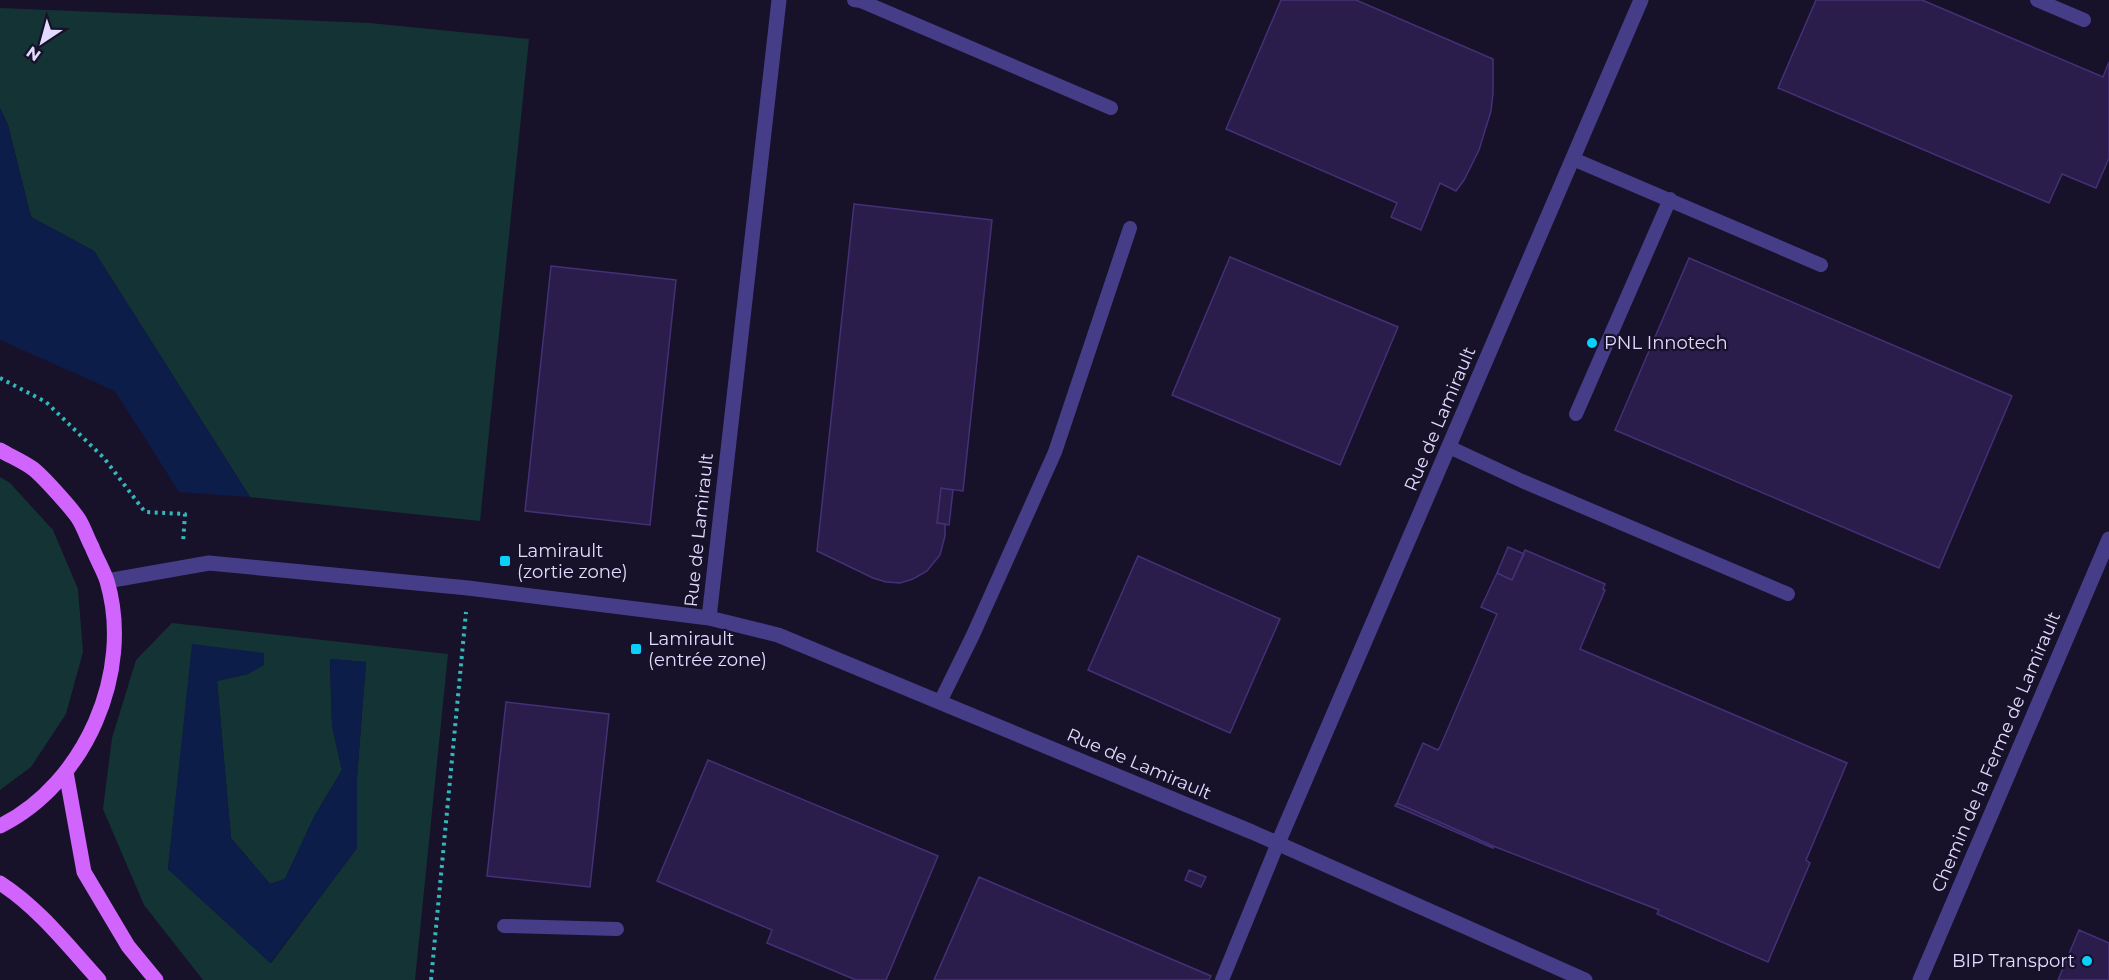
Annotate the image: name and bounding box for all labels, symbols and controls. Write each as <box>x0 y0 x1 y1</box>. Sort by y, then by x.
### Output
north arrow <box>12 12 72 72</box>
text: N <box>23 42 44 65</box>
place label: PNL Innotech <box>1604 332 1728 354</box>
marker: PNL Innotech <box>1585 336 1599 350</box>
street label: Rue de Lamirault <box>1400 343 1480 495</box>
street label: Rue de Lamirault <box>680 452 718 608</box>
place label: Lamirault (zortie zone) <box>517 540 628 583</box>
marker: Lamirault (zortie zone) <box>498 554 512 568</box>
street label: Chemin de la Ferme de Lamirault <box>1927 608 2065 896</box>
place label: Lamirault (entrée zone) <box>648 628 767 671</box>
marker: Lamirault (entrée zone) <box>629 642 643 656</box>
street label: Rue de Lamirault <box>1063 724 1215 804</box>
place label: BIP Transport <box>1952 950 2075 972</box>
marker: BIP Transport <box>2080 954 2094 968</box>

